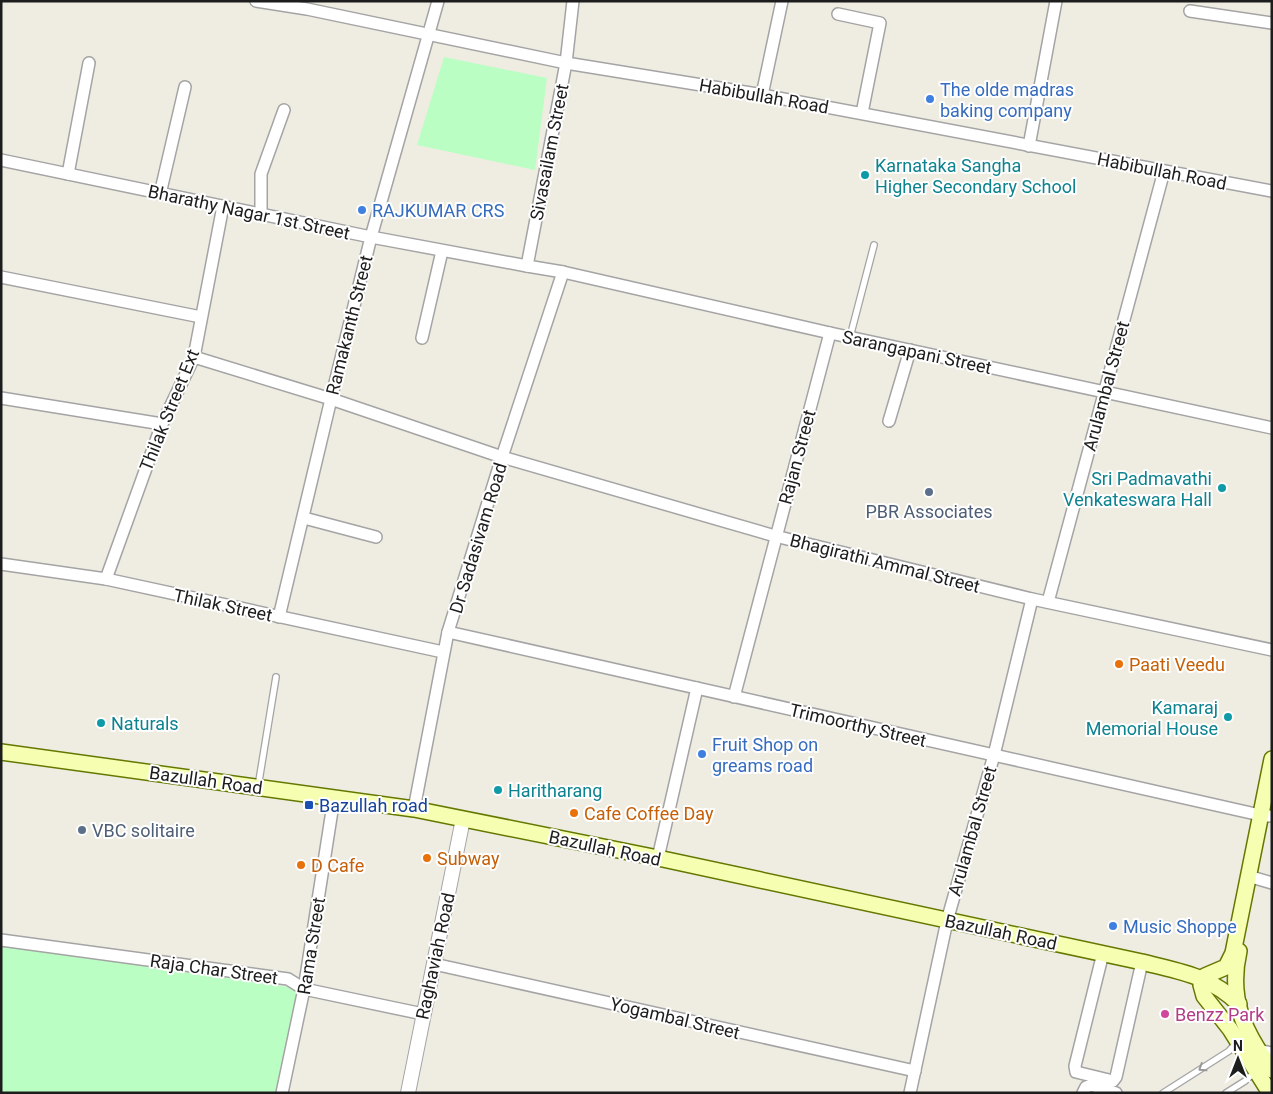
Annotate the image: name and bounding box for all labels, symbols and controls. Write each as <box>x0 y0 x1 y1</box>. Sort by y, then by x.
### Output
street label: Habibullah Road <box>697 74 831 118</box>
place label: The olde madras baking company <box>940 79 1074 121</box>
street label: Sivasailam Street <box>525 82 573 222</box>
marker: The olde madras baking company <box>924 93 936 105</box>
street label: Habibullah Road <box>1096 148 1228 194</box>
place label: Karnataka Sangha Higher Secondary School <box>875 155 1076 197</box>
marker: Karnataka Sangha Higher Secondary School <box>859 169 871 181</box>
street label: Bharathy Nagar 1st Street <box>146 180 352 244</box>
place label: RAJKUMAR CRS <box>372 200 505 221</box>
marker: RAJKUMAR CRS <box>356 204 368 216</box>
street label: Ramakanth Street <box>322 253 377 397</box>
street label: Arulambal Street <box>1079 318 1134 453</box>
street label: Sarangapani Street <box>840 326 994 378</box>
street label: Thilak Street Ext <box>135 346 203 474</box>
street label: Rajan Street <box>774 407 820 507</box>
street label: Dr Sadasivam Road <box>445 460 511 616</box>
place label: Sri Padmavathi Venkateswara Hall <box>1063 468 1212 510</box>
marker: Sri Padmavathi Venkateswara Hall <box>1216 482 1228 494</box>
marker: PBR Associates <box>923 486 935 498</box>
place label: PBR Associates <box>865 501 993 522</box>
street label: Bhagirathi Ammal Street <box>788 529 982 597</box>
street label: Thilak Street <box>172 584 274 626</box>
place label: Paati Veedu <box>1129 654 1225 675</box>
marker: Paati Veedu <box>1113 658 1125 670</box>
place label: Kamaraj Memorial House <box>1086 697 1218 739</box>
street label: Trimoorthy Street <box>788 699 929 751</box>
marker: Kamaraj Memorial House <box>1222 711 1234 723</box>
place label: Naturals <box>111 713 179 734</box>
marker: Naturals <box>95 717 107 729</box>
place label: Fruit Shop on greams road <box>712 734 818 776</box>
marker: Fruit Shop on greams road <box>696 748 708 760</box>
street label: Bazullah Road <box>148 762 264 798</box>
street label: Arulambal Street <box>943 764 1001 898</box>
place label: Haritharang <box>508 780 602 801</box>
marker: Haritharang <box>492 784 504 796</box>
place label: Bazullah road <box>319 795 428 816</box>
marker: Bazullah road <box>303 799 315 811</box>
place label: Cafe Coffee Day <box>584 803 714 824</box>
marker: Cafe Coffee Day <box>568 807 580 819</box>
place label: VBC solitaire <box>92 820 195 841</box>
marker: VBC solitaire <box>76 824 88 836</box>
street label: Bazullah Road <box>547 826 663 870</box>
place label: Subway <box>437 848 500 869</box>
marker: Subway <box>421 852 433 864</box>
place label: D Cafe <box>311 855 364 876</box>
marker: D Cafe <box>295 859 307 871</box>
street label: Raghaviah Road <box>411 891 459 1021</box>
street label: Rama Street <box>293 896 329 996</box>
street label: Bazullah Road <box>943 910 1059 954</box>
place label: Music Shoppe <box>1123 916 1237 937</box>
marker: Music Shoppe <box>1107 920 1119 932</box>
street label: Raja Char Street <box>149 950 279 988</box>
street label: Yogambal Street <box>608 993 742 1043</box>
place label: Benzz Park <box>1175 1004 1265 1025</box>
marker: Benzz Park <box>1159 1008 1171 1020</box>
north arrow <box>1213 1034 1263 1084</box>
text: N <box>1233 1038 1243 1054</box>
one-way arrow <box>1198 1062 1207 1071</box>

